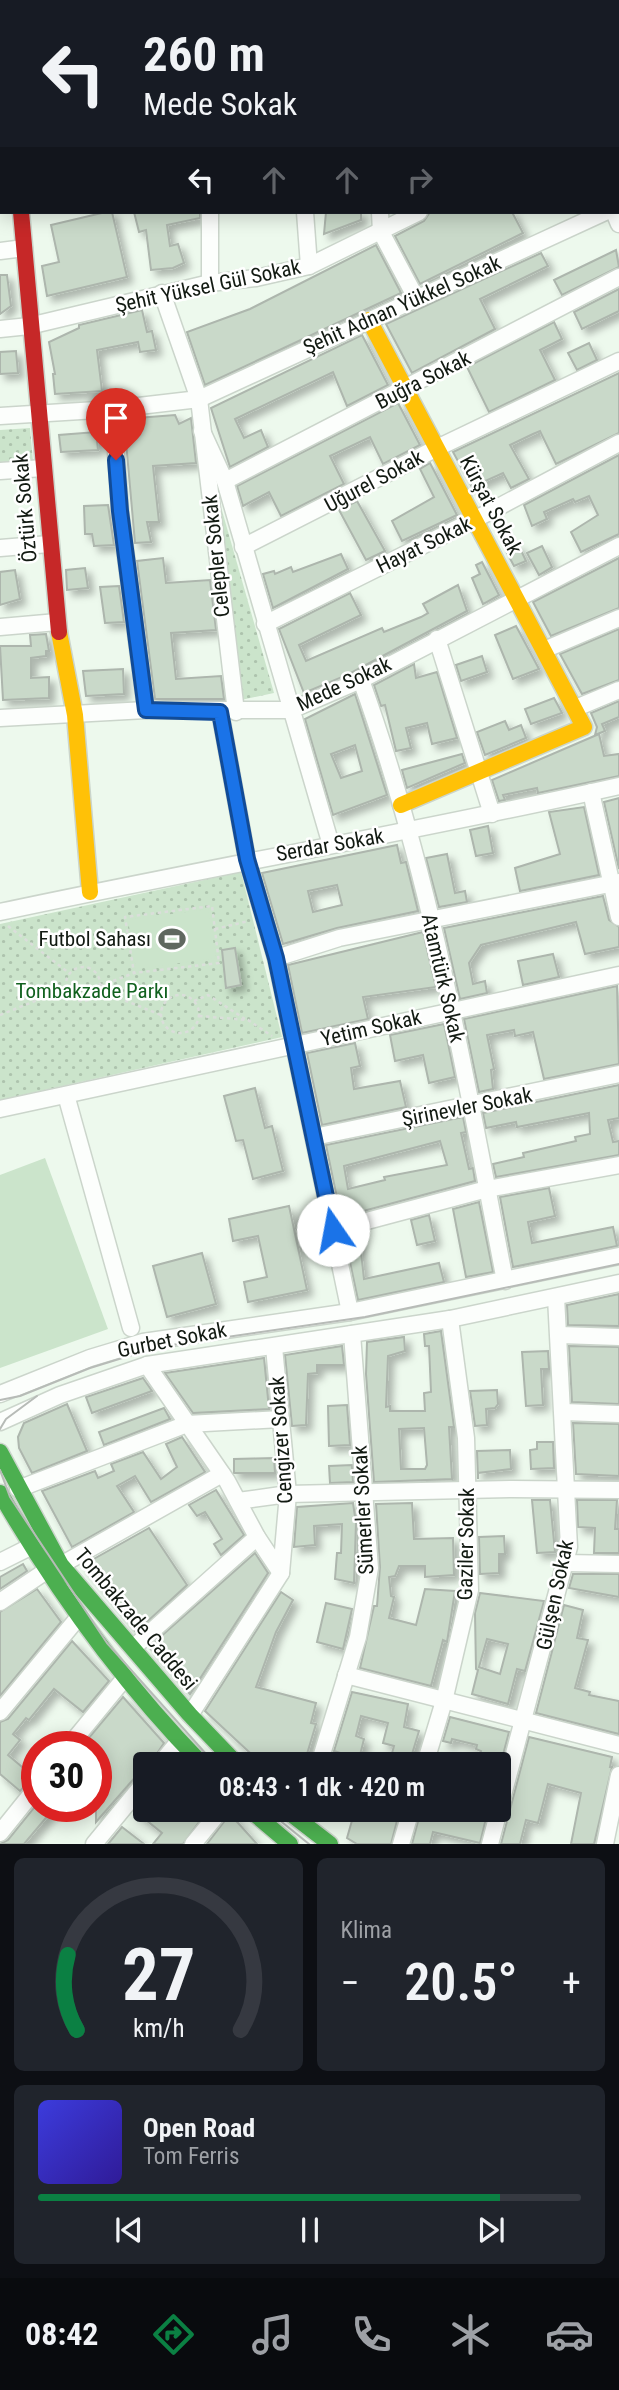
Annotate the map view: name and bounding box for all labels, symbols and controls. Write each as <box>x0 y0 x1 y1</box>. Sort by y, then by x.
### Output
text: 260 m <box>143 26 265 83</box>
icon: left <box>28 28 119 119</box>
text: Mede Sokak <box>143 85 297 123</box>
icon: left <box>182 161 220 199</box>
icon: ahead <box>255 161 293 199</box>
icon: ahead <box>328 161 366 199</box>
icon: right <box>401 161 439 199</box>
street label: Şehit Adnan Yükkel Sokak <box>299 250 505 359</box>
street label: Şehit Yüksel Gül Sokak <box>113 255 303 317</box>
street label: Buğra Sokak <box>372 346 475 414</box>
pin <box>86 388 146 460</box>
icon: arrive <box>97 399 135 437</box>
street label: Uğurel Sokak <box>321 445 428 517</box>
street label: Kürşat Sokak <box>455 451 527 559</box>
street label: Öztürk Sokak <box>8 452 42 563</box>
street label: Celepler Sokak <box>198 493 234 618</box>
street label: Hayat Sokak <box>372 511 476 578</box>
street label: Mede Sokak <box>293 652 395 716</box>
street label: Serdar Sokak <box>274 824 386 866</box>
street label: Atamtürk Sokak <box>417 911 470 1045</box>
sports icon: Futbol Sahası <box>157 924 187 954</box>
place label: Futbol Sahası <box>39 927 151 951</box>
park label: Tombakzade Parkı <box>16 979 168 1003</box>
street label: Yetim Sokak <box>318 1005 424 1051</box>
street label: Şirinevler Sokak <box>400 1083 535 1131</box>
position arrow <box>296 1193 370 1267</box>
street label: Gurbet Sokak <box>115 1318 229 1362</box>
street label: Cengizer Sokak <box>265 1375 297 1505</box>
street label: Sümerler Sokak <box>348 1444 378 1575</box>
street label: Gaziler Sokak <box>453 1487 479 1601</box>
street label: Gülşen Sokak <box>532 1537 579 1652</box>
street label: Tombakzade Caddesi <box>70 1543 202 1695</box>
speed limit sign: 30 <box>21 1731 112 1822</box>
text: 08:43 · 1 dk · 420 m <box>219 1772 425 1802</box>
text: Klima <box>341 1917 392 1944</box>
text: 27 <box>121 1933 195 2019</box>
text: 20.5° <box>404 1952 517 2013</box>
text: − <box>341 1961 360 2005</box>
text: + <box>562 1961 581 2005</box>
text: km/h <box>133 2014 184 2043</box>
text: Open Road <box>143 2113 255 2143</box>
text: Tom Ferris <box>143 2143 239 2170</box>
icon: previous <box>110 2211 148 2249</box>
icon: pause <box>291 2211 329 2249</box>
icon: next <box>472 2211 510 2249</box>
icon: directions <box>149 2310 198 2359</box>
icon: music <box>248 2310 297 2359</box>
icon: phone <box>347 2310 396 2359</box>
icon: climate <box>446 2310 495 2359</box>
icon: car <box>545 2310 594 2359</box>
text: 08:42 <box>25 2315 98 2353</box>

